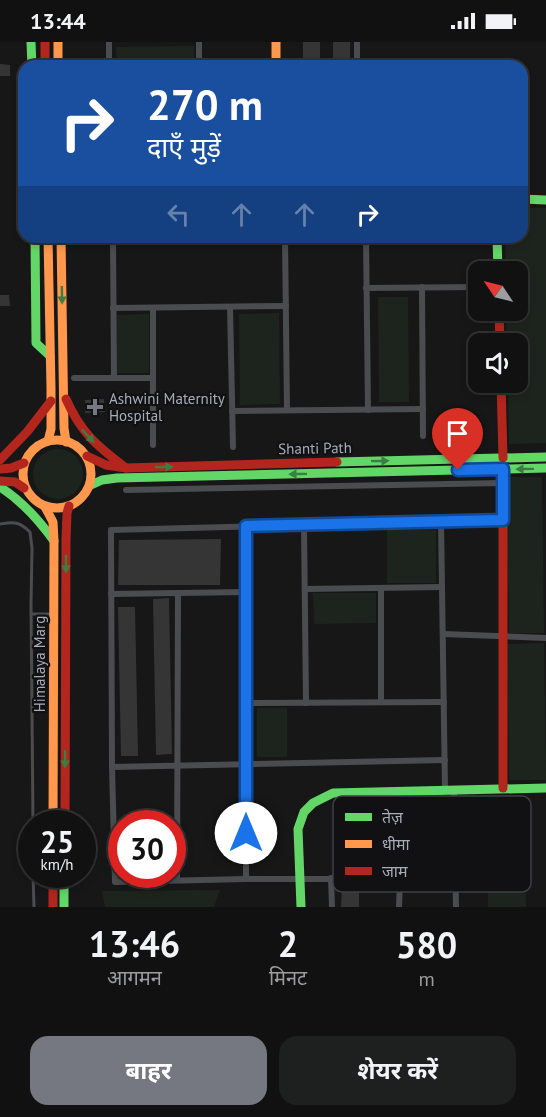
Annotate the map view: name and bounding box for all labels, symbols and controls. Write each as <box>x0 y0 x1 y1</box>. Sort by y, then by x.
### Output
text: 13:44 <box>30 7 86 35</box>
text: 270 m <box>147 77 263 132</box>
icon: right <box>48 84 126 162</box>
text: दाएँ मुड़ें <box>147 130 221 164</box>
icon: left <box>162 198 195 231</box>
icon: ahead <box>225 198 258 231</box>
icon: ahead <box>288 198 321 231</box>
icon: right <box>351 198 384 231</box>
north arrow <box>468 261 528 321</box>
map controls <box>468 261 528 393</box>
one-way arrow <box>57 286 67 305</box>
button: sound <box>468 333 528 393</box>
place label: Ashwini Maternity Hospital <box>109 389 225 425</box>
marker: Ashwini Maternity Hospital <box>86 398 104 416</box>
pin <box>432 408 483 470</box>
icon: arrive <box>441 417 474 450</box>
one-way arrow <box>81 429 95 444</box>
street label: Shanti Path <box>278 438 352 458</box>
one-way arrow <box>371 457 390 466</box>
one-way arrow <box>155 462 174 472</box>
one-way arrow <box>515 464 534 474</box>
one-way arrow <box>288 469 307 479</box>
one-way arrow <box>61 555 71 574</box>
street label: Himalaya Marg <box>30 616 49 712</box>
one-way arrow <box>60 750 70 769</box>
legend <box>333 796 531 892</box>
position arrow <box>214 801 278 865</box>
text: तेज़ <box>382 807 404 827</box>
speed limit sign: 30 <box>108 810 186 888</box>
text: 25 <box>40 822 74 861</box>
text: धीमा <box>382 834 411 854</box>
text: km/h <box>41 855 73 874</box>
text: जाम <box>382 861 408 881</box>
text: 13:46 <box>89 920 180 967</box>
text: 2 <box>278 920 298 967</box>
text: 580 <box>396 921 457 968</box>
text: आगमन <box>107 965 162 991</box>
text: मिनट <box>269 965 307 991</box>
text: m <box>418 966 435 992</box>
button: बाहर <box>30 1036 267 1105</box>
button: शेयर करें <box>279 1036 516 1105</box>

